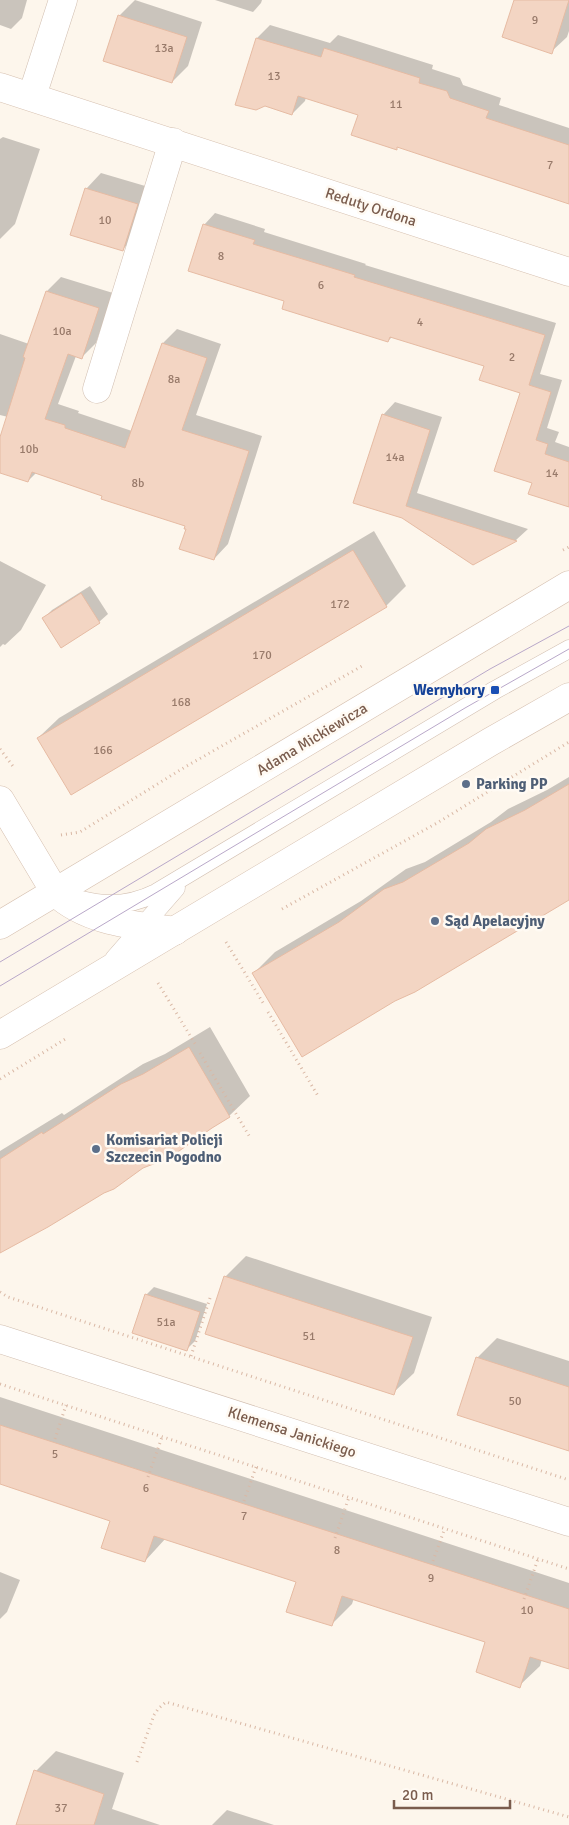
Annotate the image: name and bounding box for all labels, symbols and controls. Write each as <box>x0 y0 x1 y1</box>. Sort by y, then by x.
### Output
house number: 9 <box>532 13 538 28</box>
house number: 13a <box>154 41 174 56</box>
house number: 13 <box>268 69 280 84</box>
house number: 11 <box>390 97 402 112</box>
house number: 7 <box>547 158 553 173</box>
street label: Reduty Ordona <box>323 184 419 230</box>
house number: 10 <box>99 213 111 228</box>
house number: 8 <box>218 249 224 264</box>
house number: 6 <box>318 278 324 293</box>
house number: 4 <box>417 315 424 330</box>
house number: 10a <box>52 324 72 339</box>
house number: 2 <box>509 350 515 365</box>
house number: 8a <box>168 372 180 387</box>
house number: 10b <box>19 442 39 457</box>
house number: 14a <box>385 450 405 465</box>
house number: 14 <box>546 466 559 481</box>
house number: 8b <box>132 476 144 491</box>
house number: 172 <box>330 597 350 612</box>
house number: 170 <box>252 648 272 663</box>
place label: Wernyhory <box>413 681 486 699</box>
marker: Wernyhory <box>489 684 501 696</box>
house number: 168 <box>171 695 191 710</box>
street label: Adama Mickiewicza <box>253 699 371 779</box>
house number: 166 <box>93 743 113 758</box>
place label: Parking PP <box>476 775 548 793</box>
marker: Parking PP <box>460 778 472 790</box>
place label: Sąd Apelacyjny <box>445 912 545 930</box>
marker: Sąd Apelacyjny <box>429 915 441 927</box>
place label: Komisariat Policji Szczecin Pogodno <box>106 1131 223 1166</box>
marker: Komisariat Policji Szczecin Pogodno <box>90 1143 102 1155</box>
house number: 51a <box>156 1315 176 1330</box>
house number: 51 <box>303 1329 315 1344</box>
house number: 50 <box>509 1394 521 1409</box>
street label: Klemensa Janickiego <box>226 1403 359 1461</box>
house number: 5 <box>52 1447 58 1462</box>
house number: 6 <box>143 1481 149 1496</box>
house number: 7 <box>241 1509 247 1524</box>
house number: 8 <box>334 1543 340 1558</box>
house number: 9 <box>428 1571 434 1586</box>
house number: 10 <box>521 1603 533 1618</box>
scale bar <box>394 1778 510 1810</box>
text: 20 m <box>402 1786 433 1804</box>
house number: 37 <box>55 1801 67 1816</box>

